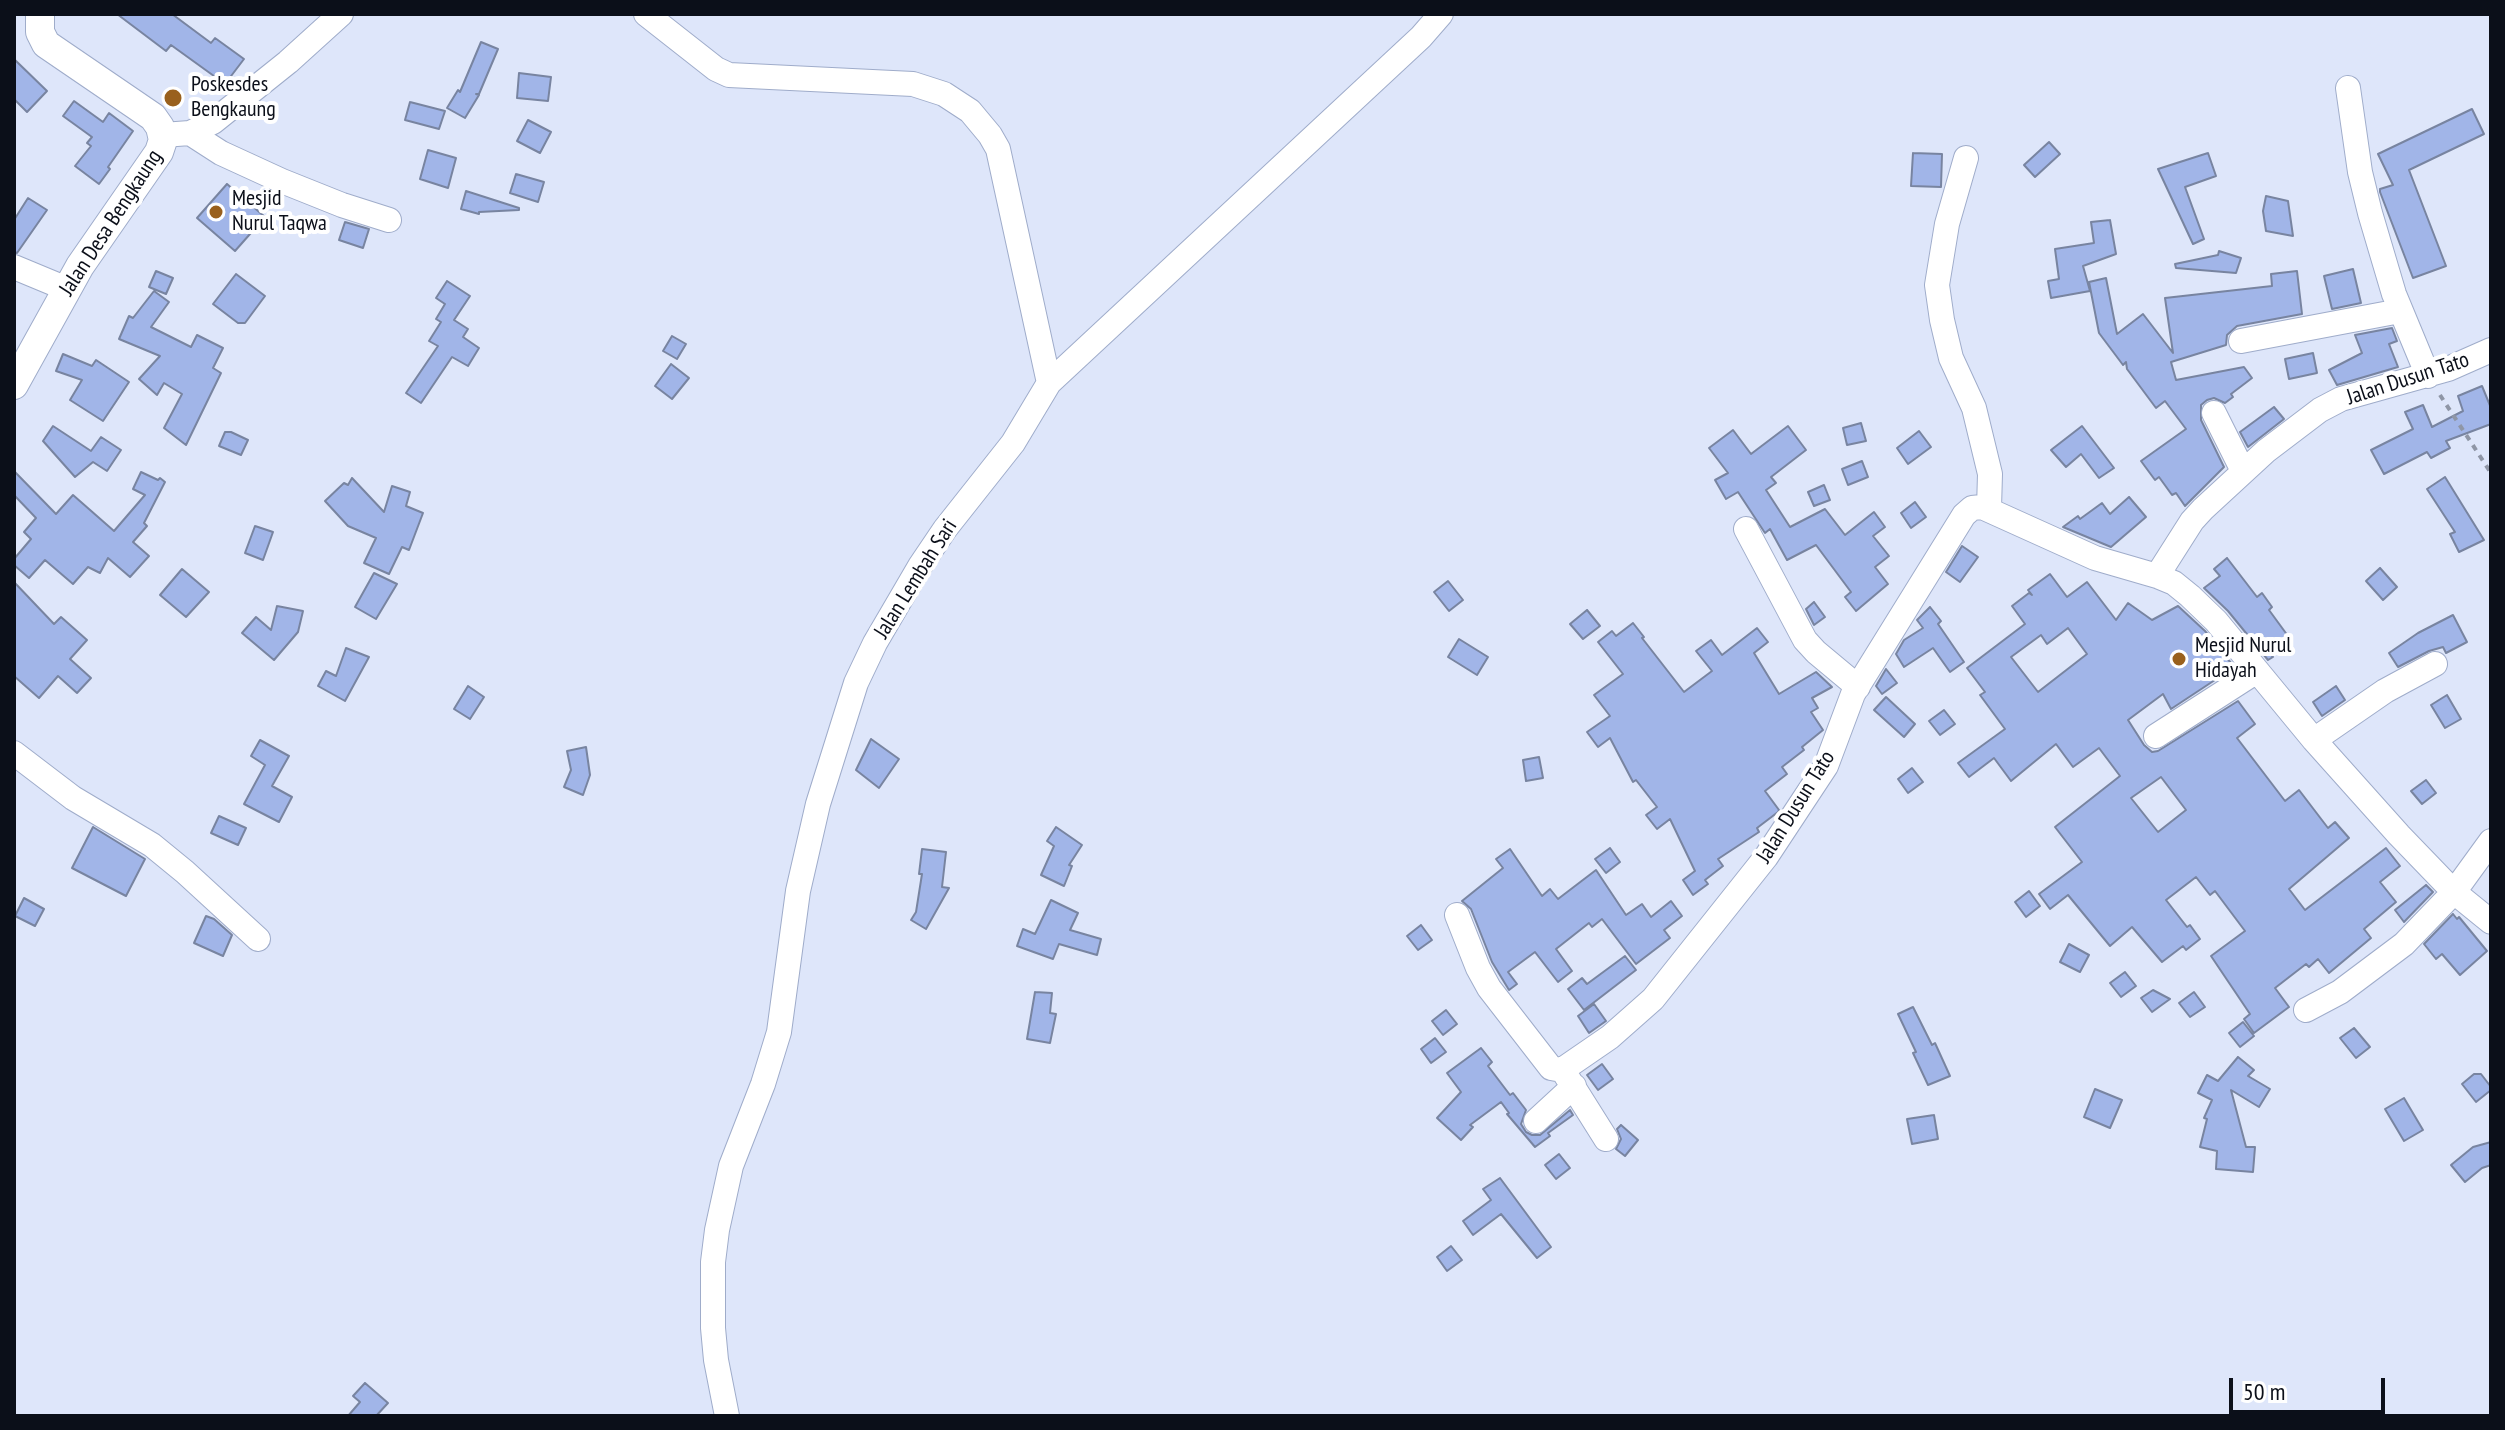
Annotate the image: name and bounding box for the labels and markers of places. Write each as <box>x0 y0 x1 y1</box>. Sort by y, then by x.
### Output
place label: Poskesdes Bengkaung <box>191 72 276 124</box>
marker: Poskesdes Bengkaung <box>162 87 184 109</box>
place label: Mesjid Nurul Taqwa <box>232 186 327 238</box>
marker: Mesjid Nurul Taqwa <box>207 203 225 221</box>
place label: Mesjid Nurul Hidayah <box>2195 633 2291 684</box>
marker: Mesjid Nurul Hidayah <box>2170 650 2188 668</box>

